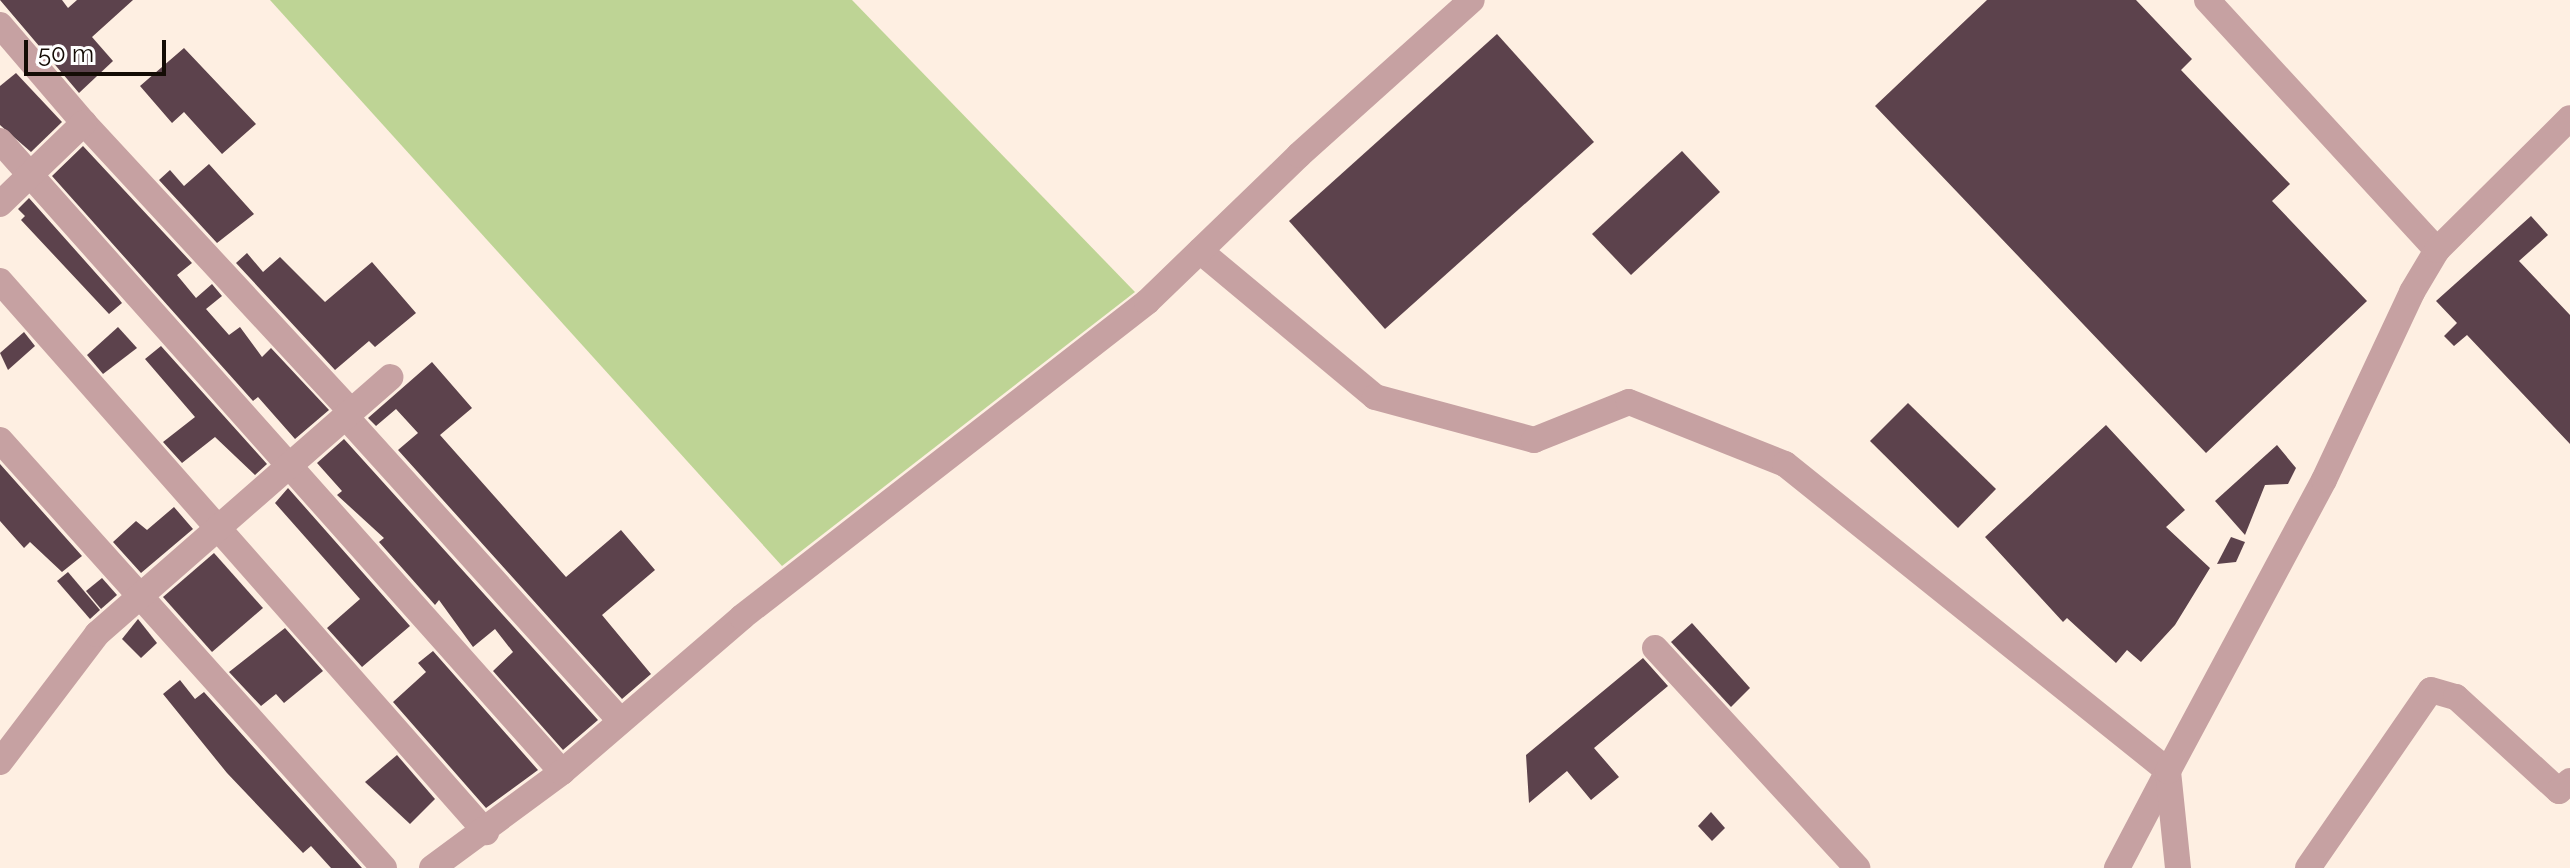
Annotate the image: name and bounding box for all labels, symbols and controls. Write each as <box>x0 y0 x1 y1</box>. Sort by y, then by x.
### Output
scale bar <box>28 24 170 74</box>
text: 50 m <box>38 39 94 68</box>

